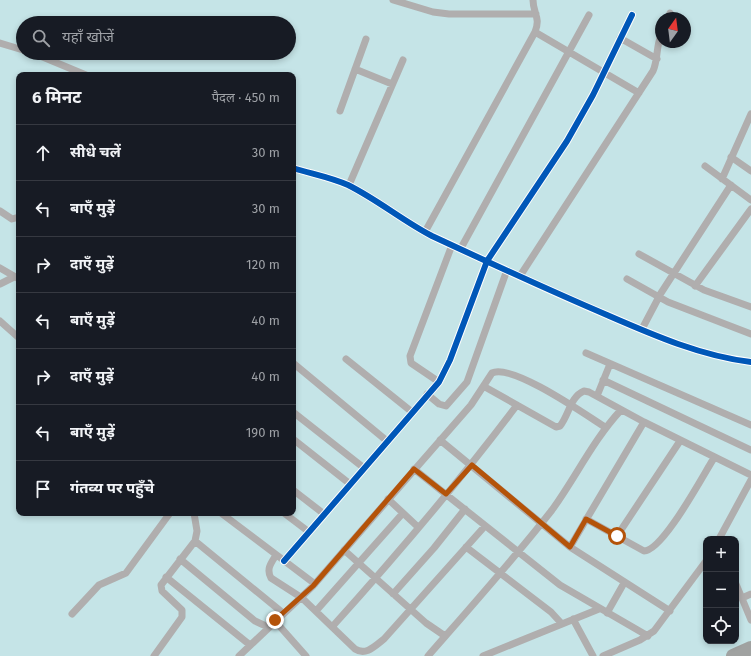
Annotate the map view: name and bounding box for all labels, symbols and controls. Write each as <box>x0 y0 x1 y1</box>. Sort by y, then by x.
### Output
north arrow <box>655 12 691 48</box>
search box <box>16 16 296 60</box>
icon: search <box>30 27 52 49</box>
text: यहाँ खोजें <box>62 28 114 46</box>
text: 6 मिनट <box>32 87 81 108</box>
text: पैदल · 450 m <box>212 90 280 105</box>
icon: ahead <box>32 142 54 164</box>
text: सीधे चलें <box>70 143 121 161</box>
text: 30 m <box>252 145 280 160</box>
icon: left <box>32 198 54 220</box>
text: बाएँ मुड़ें <box>70 199 115 217</box>
text: 30 m <box>252 201 280 216</box>
icon: right <box>32 254 54 276</box>
text: दाएँ मुड़ें <box>70 255 114 273</box>
text: 120 m <box>246 257 280 272</box>
icon: left <box>32 310 54 332</box>
text: बाएँ मुड़ें <box>70 311 115 329</box>
text: 40 m <box>251 313 280 328</box>
icon: right <box>32 366 54 388</box>
text: दाएँ मुड़ें <box>70 367 114 385</box>
text: 40 m <box>251 369 280 384</box>
icon: left <box>32 422 54 444</box>
text: बाएँ मुड़ें <box>70 423 115 441</box>
text: 190 m <box>246 425 280 440</box>
icon: arrive <box>32 478 54 500</box>
text: गंतव्य पर पहुँचे <box>70 479 154 497</box>
route start <box>608 527 626 545</box>
map controls <box>703 536 739 644</box>
button: + <box>703 536 739 572</box>
button: − <box>703 572 739 608</box>
button: locate <box>703 608 739 644</box>
route end <box>266 611 284 629</box>

